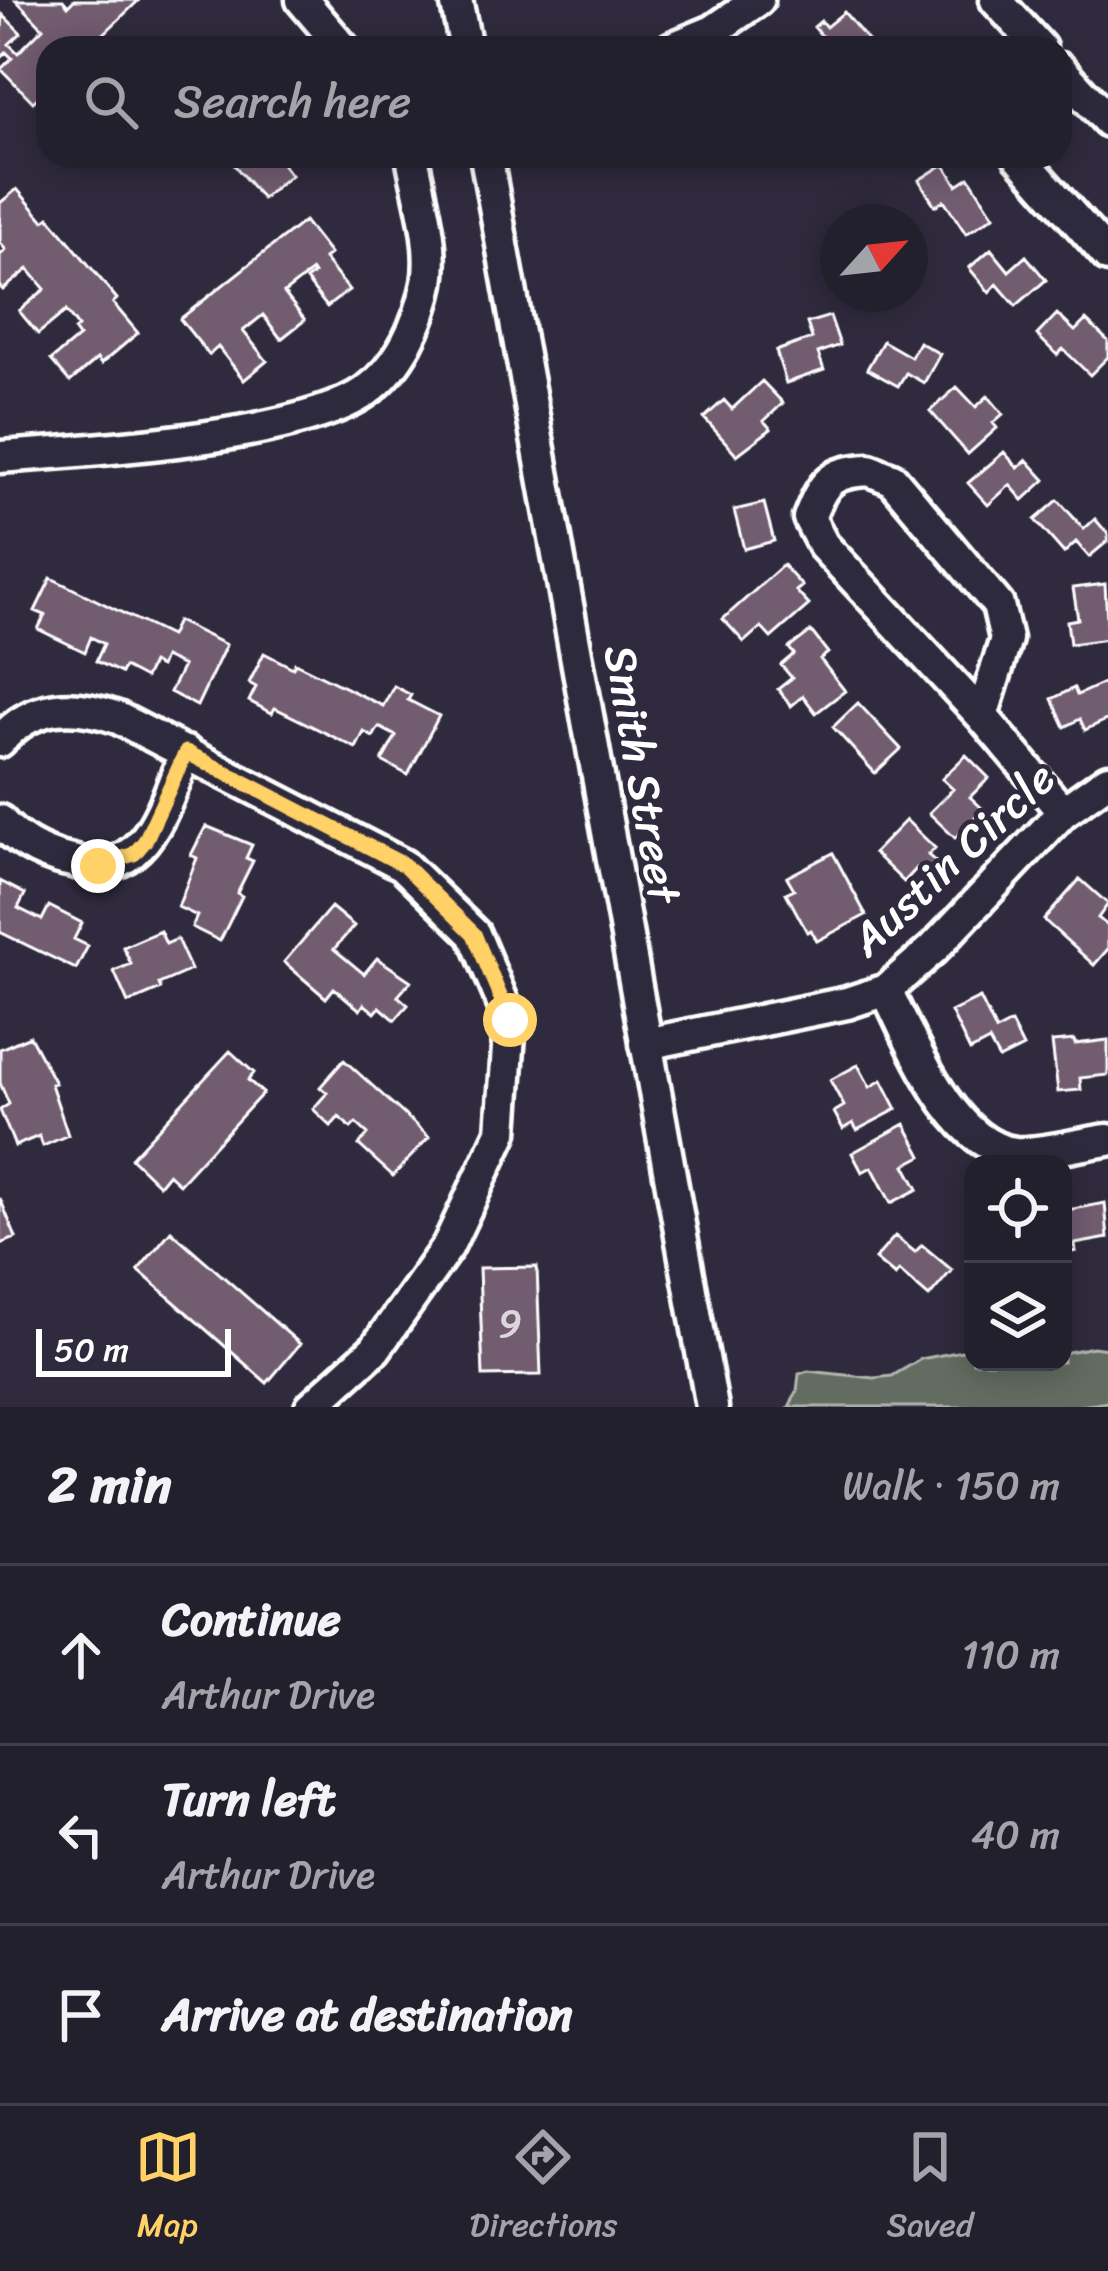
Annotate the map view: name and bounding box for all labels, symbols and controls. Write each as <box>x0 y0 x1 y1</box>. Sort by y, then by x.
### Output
search box <box>36 36 1072 168</box>
text: Search here <box>174 62 411 142</box>
icon: search <box>78 69 144 135</box>
north arrow <box>820 204 928 312</box>
street label: Smith Street <box>580 639 704 911</box>
street label: Austin Circle <box>830 741 1075 978</box>
route end <box>71 839 125 893</box>
route start <box>483 993 537 1047</box>
map controls <box>964 1155 1072 1371</box>
button: locate <box>964 1155 1072 1263</box>
button: layers <box>964 1263 1072 1371</box>
house number: 9 <box>498 1289 522 1358</box>
text: 50 m <box>54 1321 129 1379</box>
scale bar <box>36 1323 231 1376</box>
text: 2 min <box>48 1440 171 1530</box>
text: Walk · 150 m <box>842 1451 1060 1520</box>
text: Continue <box>162 1580 341 1660</box>
text: 110 m <box>962 1620 1060 1689</box>
icon: ahead <box>48 1622 114 1688</box>
text: Arthur Drive <box>162 1660 375 1729</box>
text: Turn left <box>162 1760 335 1840</box>
text: 40 m <box>971 1800 1060 1869</box>
icon: left <box>48 1802 114 1868</box>
text: Arthur Drive <box>162 1840 375 1909</box>
text: Arrive at destination <box>162 1975 572 2055</box>
icon: arrive <box>48 1982 114 2048</box>
tab: Map <box>135 2124 201 2254</box>
tab: Directions <box>470 2124 617 2254</box>
tab: Saved <box>886 2124 973 2254</box>

